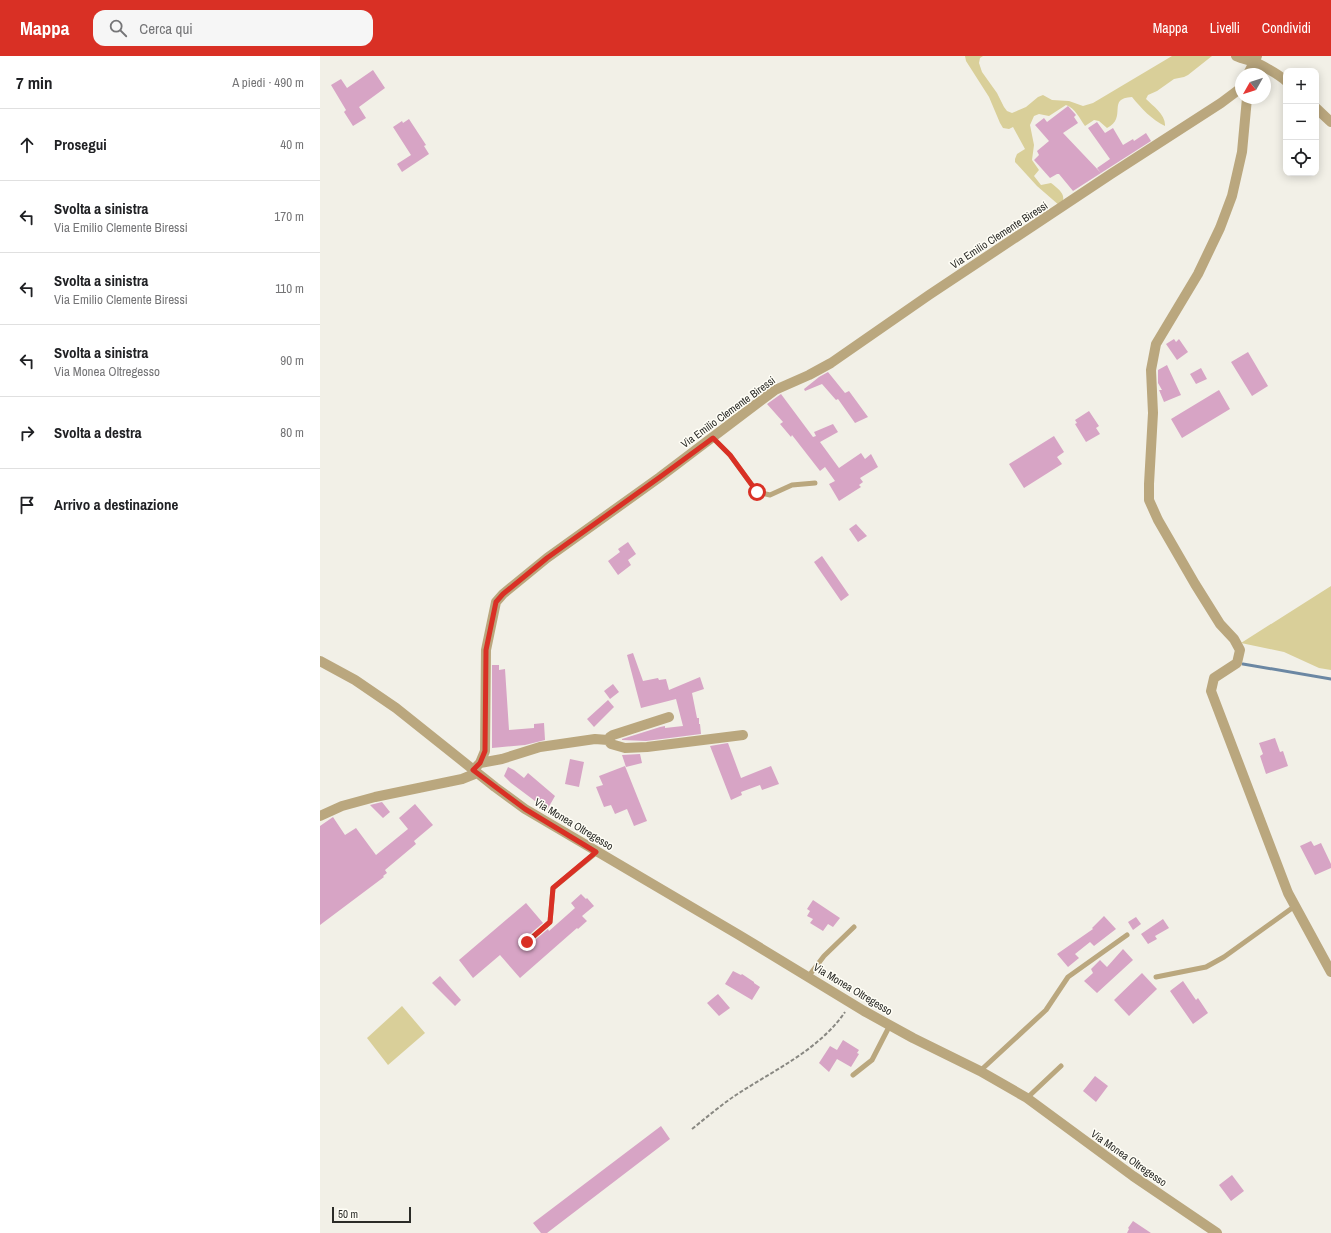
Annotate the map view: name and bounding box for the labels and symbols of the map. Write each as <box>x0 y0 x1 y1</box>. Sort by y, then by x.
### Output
north arrow <box>1235 68 1271 104</box>
street label: Via Emilio Clemente Biressi <box>948 198 1050 272</box>
street label: Via Emilio Clemente Biressi <box>678 373 778 451</box>
route start <box>748 483 766 501</box>
street label: Via Monea Oltregesso <box>532 795 616 853</box>
route end <box>518 933 536 951</box>
street label: Via Monea Oltregesso <box>811 960 895 1018</box>
street label: Via Monea Oltregesso <box>1088 1127 1170 1189</box>
scale bar <box>332 1205 411 1224</box>

